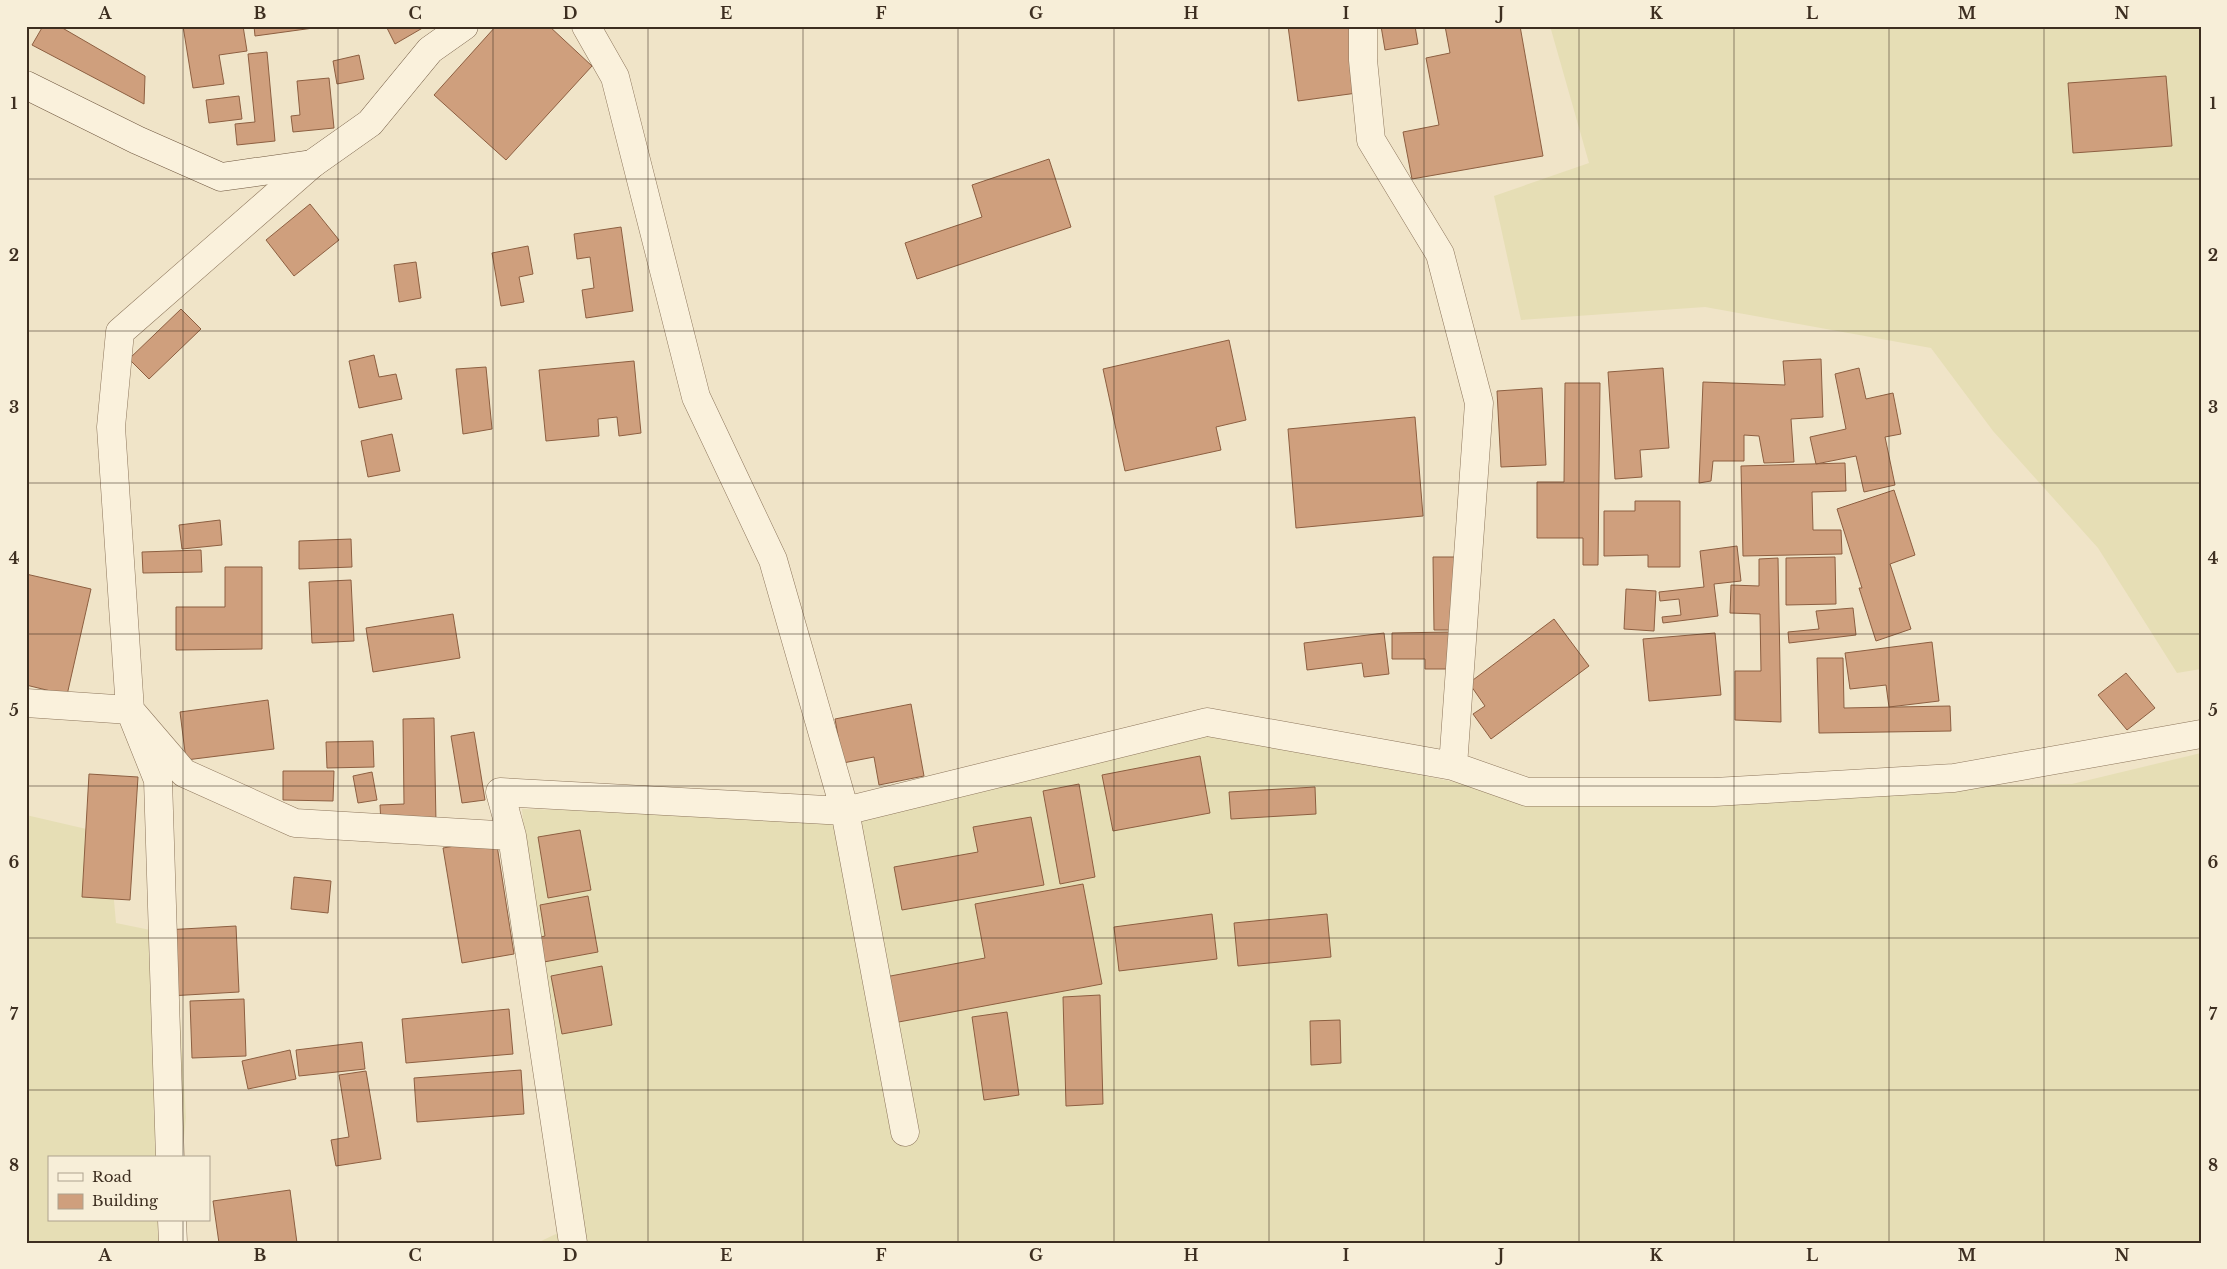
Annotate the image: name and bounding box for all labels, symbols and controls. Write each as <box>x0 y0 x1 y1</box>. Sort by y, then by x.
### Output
text: A <box>98 3 113 23</box>
text: B <box>254 3 267 23</box>
text: C <box>408 3 422 23</box>
text: D <box>563 3 577 23</box>
text: E <box>720 3 732 23</box>
text: F <box>875 3 887 23</box>
text: G <box>1029 3 1043 23</box>
text: H <box>1183 3 1199 23</box>
text: I <box>1343 3 1350 23</box>
text: J <box>1495 3 1504 23</box>
text: K <box>1649 3 1663 23</box>
text: L <box>1806 3 1818 23</box>
text: M <box>1958 3 1976 23</box>
text: N <box>2114 3 2130 23</box>
text: 1 <box>11 93 18 113</box>
text: 1 <box>2210 93 2217 113</box>
text: 2 <box>9 245 19 265</box>
text: 2 <box>2208 245 2218 265</box>
text: 3 <box>9 397 19 417</box>
text: 3 <box>2208 397 2218 417</box>
text: 4 <box>9 548 19 568</box>
text: 4 <box>2208 548 2218 568</box>
text: 5 <box>9 700 19 720</box>
text: 5 <box>2208 700 2218 720</box>
text: 6 <box>9 852 20 872</box>
text: 6 <box>2208 852 2219 872</box>
text: 7 <box>10 1004 19 1024</box>
text: 7 <box>2209 1004 2218 1024</box>
text: 8 <box>9 1155 19 1175</box>
text: 8 <box>2208 1155 2218 1175</box>
legend <box>48 1156 210 1222</box>
text: Road <box>92 1167 132 1186</box>
text: Building <box>92 1191 159 1210</box>
text: A <box>98 1245 113 1265</box>
text: B <box>254 1245 267 1265</box>
text: C <box>408 1245 422 1265</box>
text: D <box>563 1245 577 1265</box>
text: E <box>720 1245 732 1265</box>
text: F <box>875 1245 887 1265</box>
text: G <box>1029 1245 1043 1265</box>
text: H <box>1183 1245 1199 1265</box>
text: I <box>1343 1245 1350 1265</box>
text: J <box>1495 1245 1504 1265</box>
text: K <box>1649 1245 1663 1265</box>
text: L <box>1806 1245 1818 1265</box>
text: M <box>1958 1245 1976 1265</box>
text: N <box>2114 1245 2130 1265</box>

